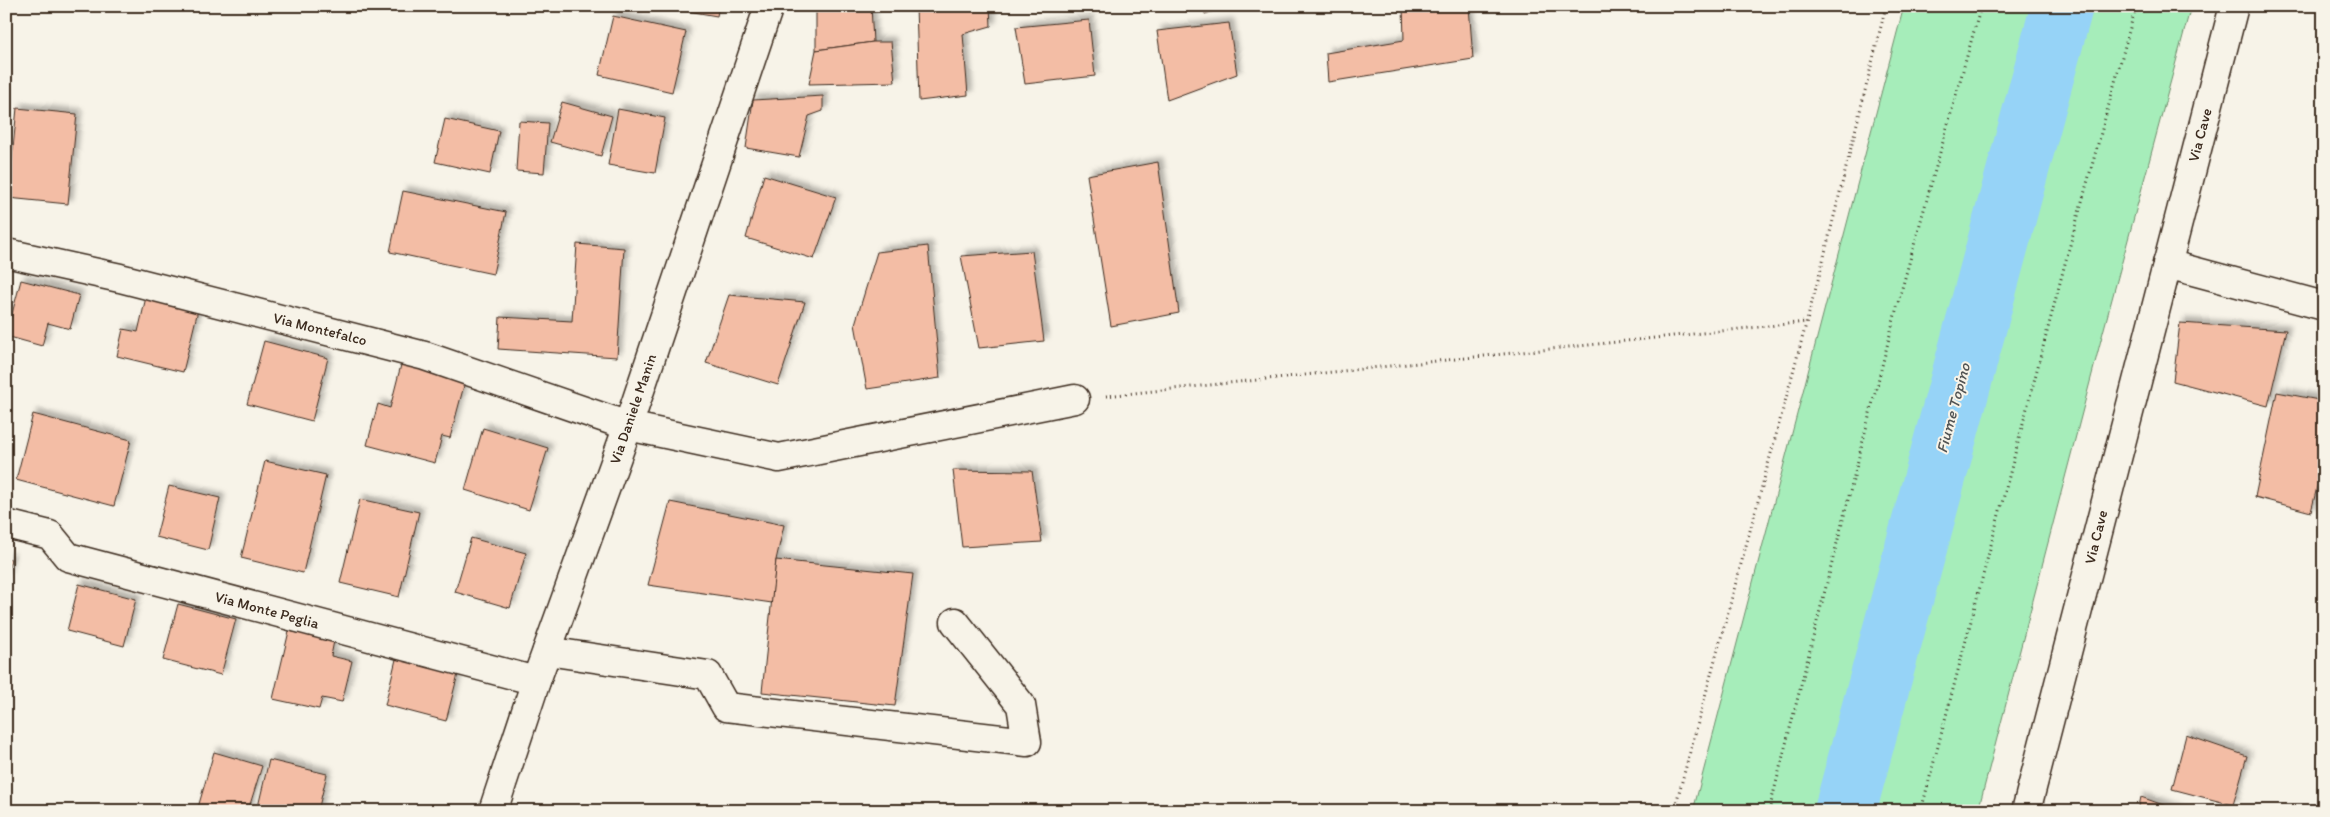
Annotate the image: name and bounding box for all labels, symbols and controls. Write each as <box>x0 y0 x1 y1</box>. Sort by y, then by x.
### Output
street label: Via Cave <box>2184 106 2216 164</box>
street label: Via Montefalco <box>271 309 369 349</box>
street label: Via Daniele Manin <box>606 351 660 467</box>
water label: Fiume Topino <box>1932 360 1974 455</box>
street label: Via Cave <box>2081 508 2111 566</box>
street label: Via Monte Peglia <box>213 587 321 633</box>

